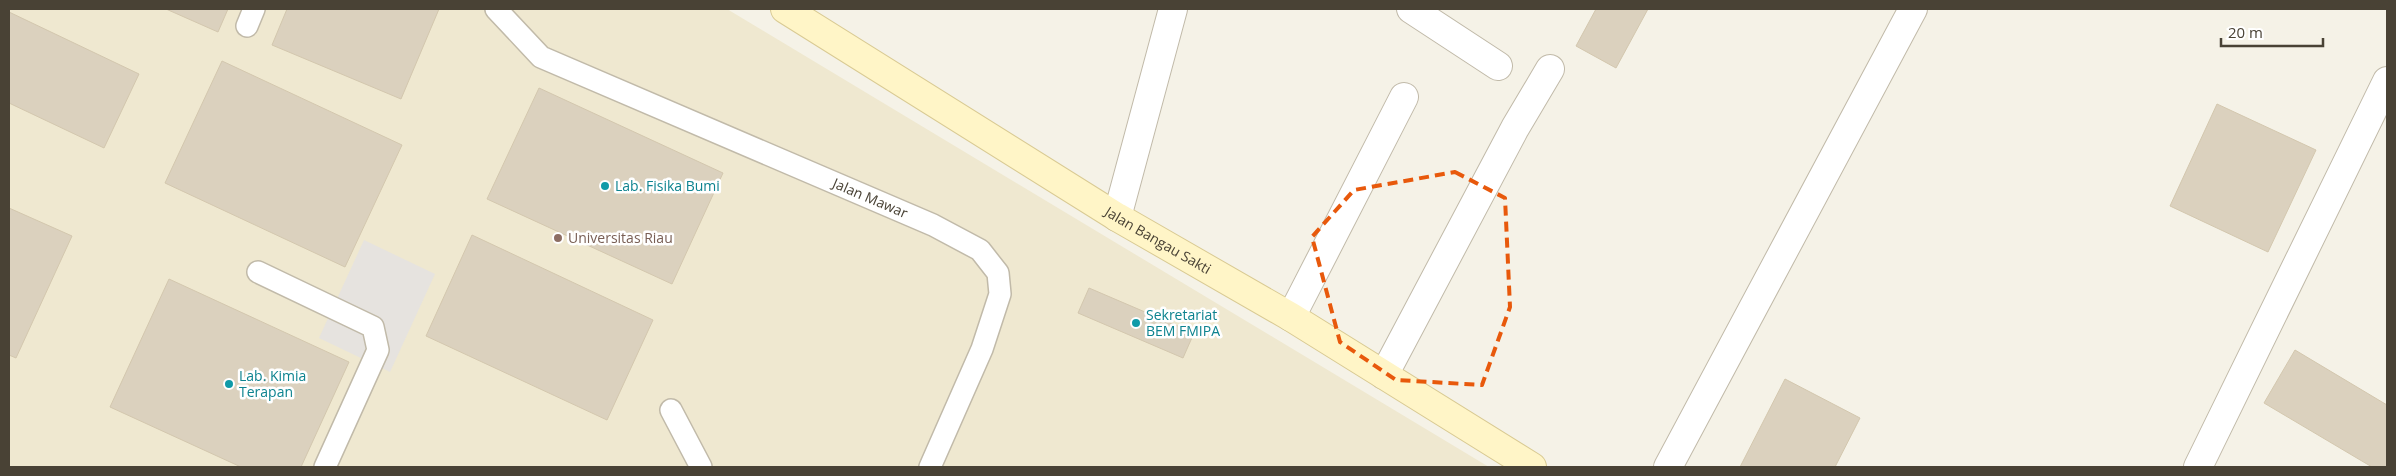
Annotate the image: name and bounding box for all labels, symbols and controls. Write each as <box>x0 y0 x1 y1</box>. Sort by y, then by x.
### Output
scale bar <box>2221 15 2324 47</box>
text: 20 m <box>2228 22 2263 42</box>
street label: Jalan Mawar <box>828 172 911 222</box>
place label: Lab. Fisika Bumi <box>615 176 720 195</box>
marker: Lab. Fisika Bumi <box>599 180 611 192</box>
street label: Jalan Bangau Sakti <box>1100 201 1215 278</box>
place label: Universitas Riau <box>568 228 673 247</box>
marker: Universitas Riau <box>552 232 564 244</box>
place label: Sekretariat BEM FMIPA <box>1146 305 1220 340</box>
marker: Sekretariat BEM FMIPA <box>1130 317 1142 329</box>
place label: Lab. Kimia Terapan <box>239 366 306 401</box>
marker: Lab. Kimia Terapan <box>223 378 235 390</box>

